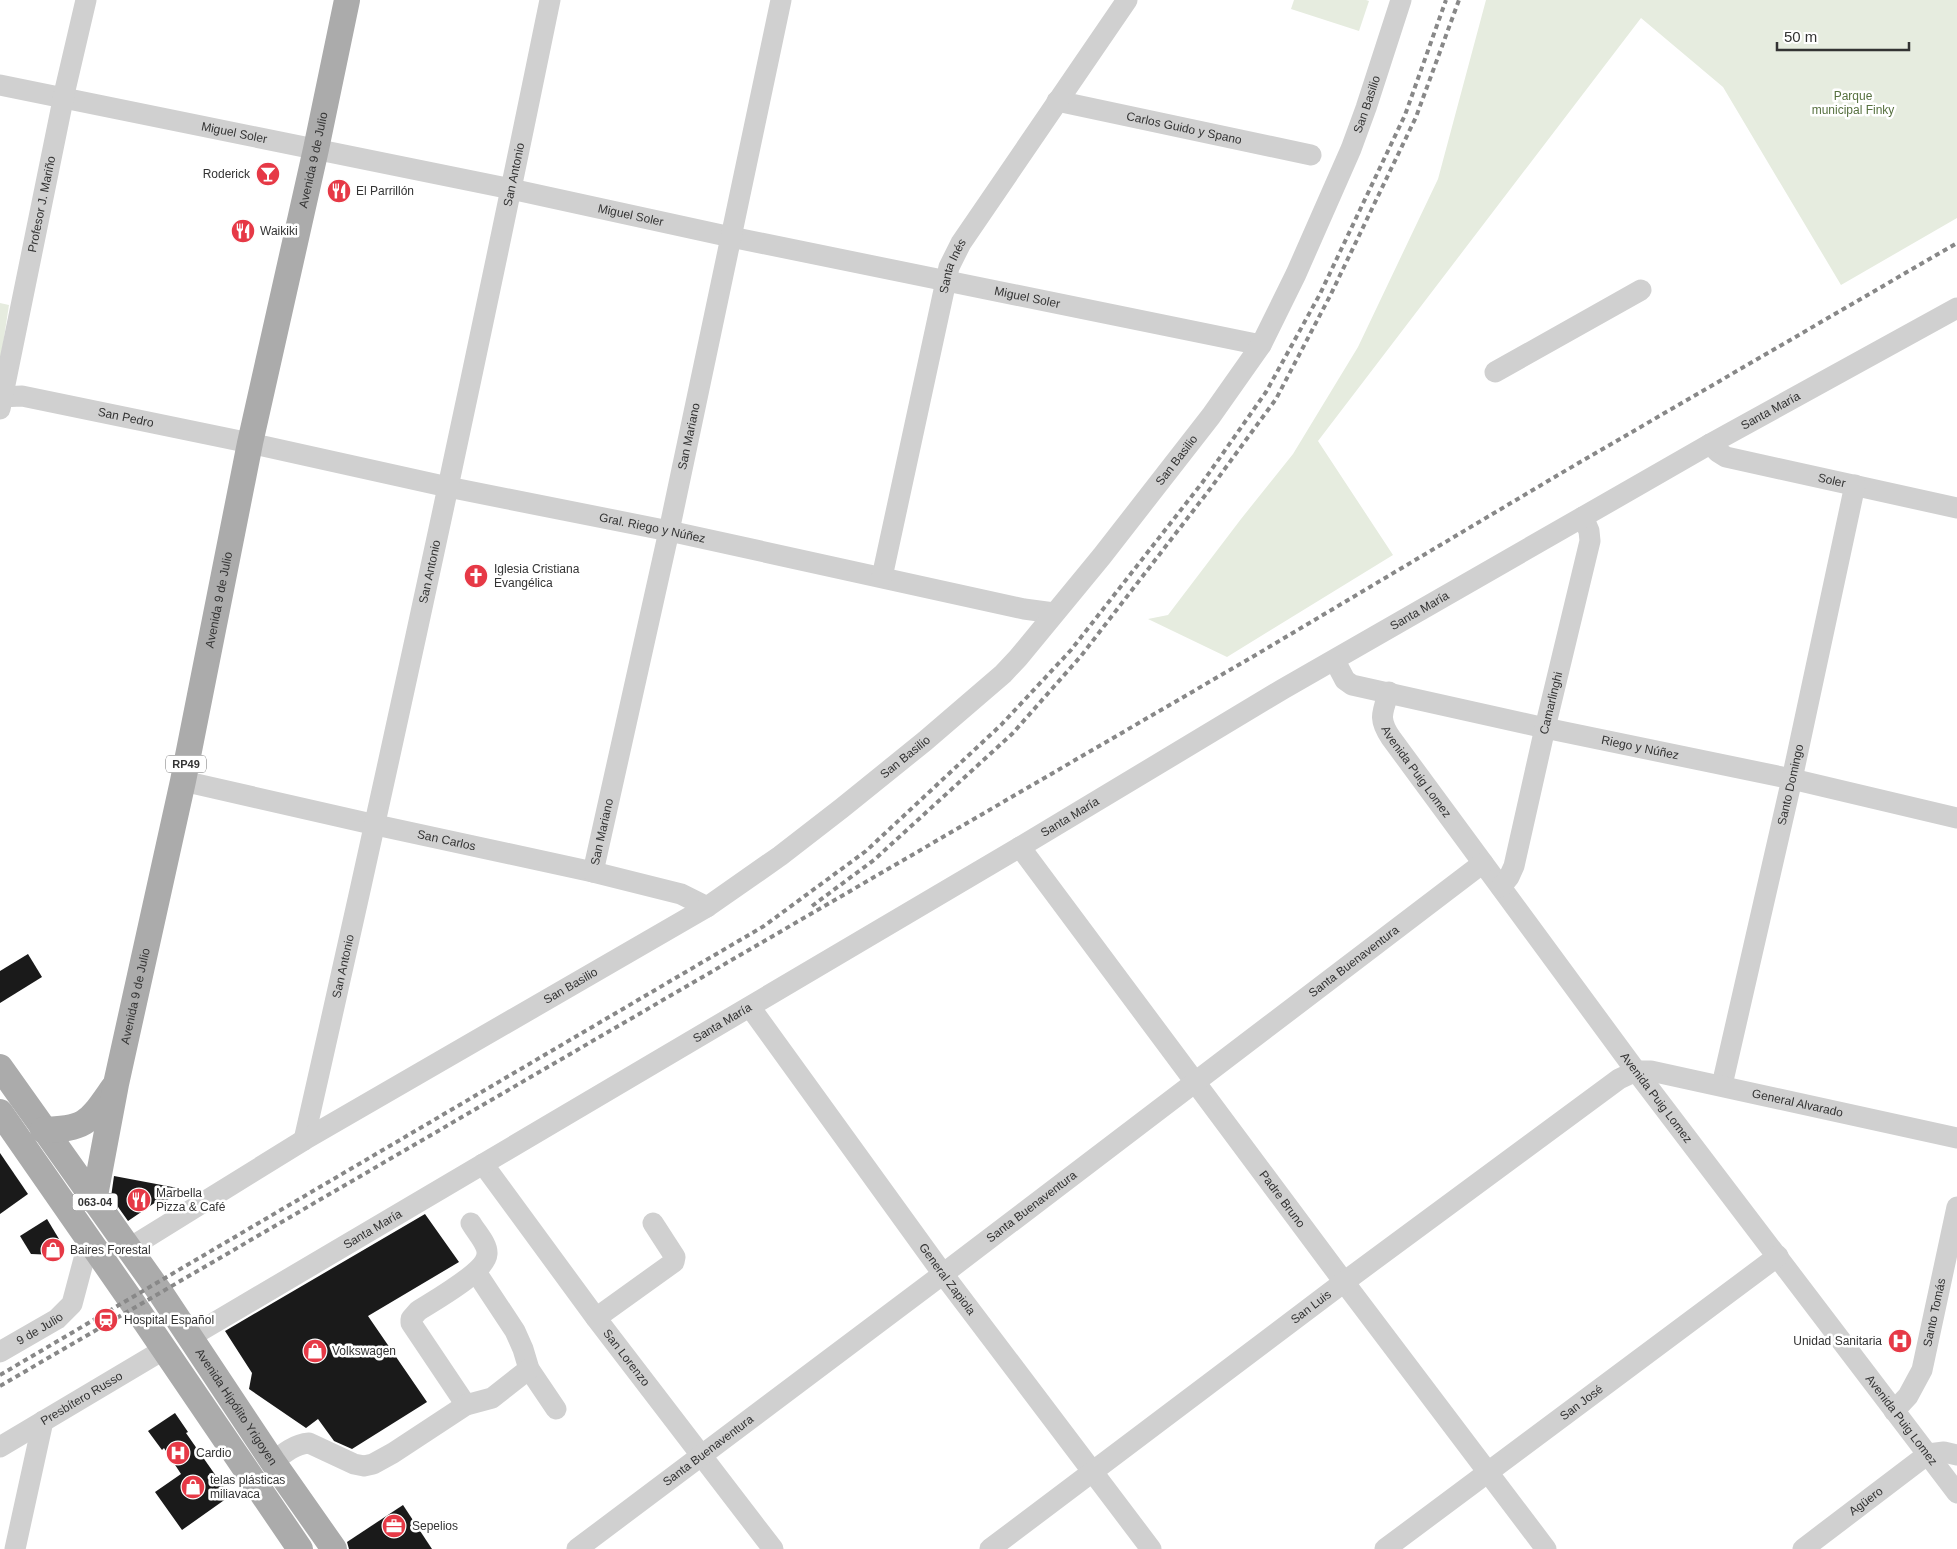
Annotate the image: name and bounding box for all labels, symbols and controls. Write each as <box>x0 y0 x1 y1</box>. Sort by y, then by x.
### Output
scale bar <box>1777 20 1910 52</box>
text: 50 m <box>1784 28 1817 45</box>
street label: San Basilio <box>1350 73 1383 135</box>
park label: Parque municipal Finky <box>1812 89 1894 117</box>
street label: Carlos Guido y Spano <box>1125 109 1243 147</box>
street label: Avenida 9 de Julio <box>296 110 331 209</box>
street label: Miguel Soler <box>200 119 268 146</box>
street label: San Antonio <box>500 141 527 208</box>
street label: Profesor J. Mariño <box>25 154 58 254</box>
bar icon: Roderick <box>255 161 281 187</box>
place label: Roderick <box>203 167 251 181</box>
restaurant icon: El Parrillón <box>326 178 352 204</box>
place label: El Parrillón <box>356 184 414 198</box>
street label: Miguel Soler <box>597 201 665 229</box>
restaurant icon: Waikiki <box>230 218 256 244</box>
place label: Waikiki <box>260 224 298 238</box>
street label: Santa Inés <box>936 236 969 295</box>
street label: Miguel Soler <box>993 284 1061 311</box>
street label: Santa María <box>1738 389 1803 433</box>
street label: San Mariano <box>675 401 703 471</box>
street label: San Pedro <box>97 405 155 430</box>
street label: San Basilio <box>1153 432 1201 488</box>
street label: Soler <box>1816 470 1847 490</box>
street label: Gral. Riego y Núñez <box>598 510 707 546</box>
street label: San Antonio <box>416 538 444 605</box>
street label: Avenida 9 de Julio <box>203 550 235 649</box>
place label: Iglesia Cristiana Evangélica <box>494 562 580 590</box>
church icon: Iglesia Cristiana Evangélica <box>463 563 489 589</box>
street label: Santa María <box>1388 588 1452 633</box>
street label: Camarlinghi <box>1537 670 1565 736</box>
street label: Avenida Puig Lomez <box>1378 724 1454 820</box>
street label: San Basilio <box>877 733 933 781</box>
street label: Riego y Núñez <box>1600 733 1680 762</box>
street label: Santo Domingo <box>1775 742 1806 827</box>
road number: RP49 <box>166 756 206 772</box>
street label: Santa María <box>1038 794 1102 840</box>
street label: San Mariano <box>588 797 616 867</box>
street label: San Carlos <box>416 827 477 853</box>
street label: Santa Buenaventura <box>1306 922 1402 1000</box>
street label: San Antonio <box>329 933 357 1000</box>
street label: Avenida 9 de Julio <box>118 946 153 1046</box>
street label: San Basilio <box>541 965 600 1007</box>
street label: Santa María <box>690 1000 754 1045</box>
street label: Avenida Puig Lomez <box>1618 1050 1695 1146</box>
street label: General Alvarado <box>1751 1086 1845 1120</box>
street label: Santa Buenaventura <box>984 1168 1080 1245</box>
street label: Padre Bruno <box>1256 1168 1308 1231</box>
place label: Marbella Pizza & Café <box>156 1186 226 1214</box>
restaurant icon: Marbella Pizza & Café <box>126 1187 152 1213</box>
road number: 063-04 <box>72 1194 118 1210</box>
street label: Santa María <box>341 1206 405 1252</box>
shop icon: Baires Forestal <box>40 1237 66 1263</box>
street label: General Zapiola <box>916 1241 979 1318</box>
place label: Baires Forestal <box>70 1243 151 1257</box>
street label: Santo Tomás <box>1920 1277 1949 1348</box>
street label: San Luis <box>1288 1287 1334 1327</box>
station icon: Hospital Español <box>93 1307 119 1333</box>
street label: 9 de Julio <box>14 1310 66 1348</box>
place label: Hospital Español <box>124 1313 214 1327</box>
street label: San Lorenzo <box>600 1326 653 1389</box>
hospital icon: Unidad Sanitaria <box>1887 1328 1913 1354</box>
place label: Unidad Sanitaria <box>1793 1334 1882 1348</box>
shop icon: Volkswagen <box>302 1338 328 1364</box>
place label: Volkswagen <box>332 1344 396 1358</box>
street label: Avenida Hipólito Yrigoyen <box>193 1346 280 1468</box>
street label: Presbítero Russo <box>38 1369 125 1428</box>
street label: Avenida Puig Lomez <box>1863 1372 1940 1468</box>
street label: San José <box>1557 1382 1606 1423</box>
street label: Santa Buenaventura <box>660 1412 756 1489</box>
hospital icon: Cardio <box>165 1440 191 1466</box>
place label: Cardio <box>196 1446 232 1460</box>
place label: telas plásticas miliavaca <box>210 1473 285 1501</box>
shop icon: telas plásticas miliavaca <box>180 1474 206 1500</box>
street label: Agüero <box>1846 1484 1886 1518</box>
office icon: Sepelios <box>381 1513 407 1539</box>
place label: Sepelios <box>412 1519 458 1533</box>

